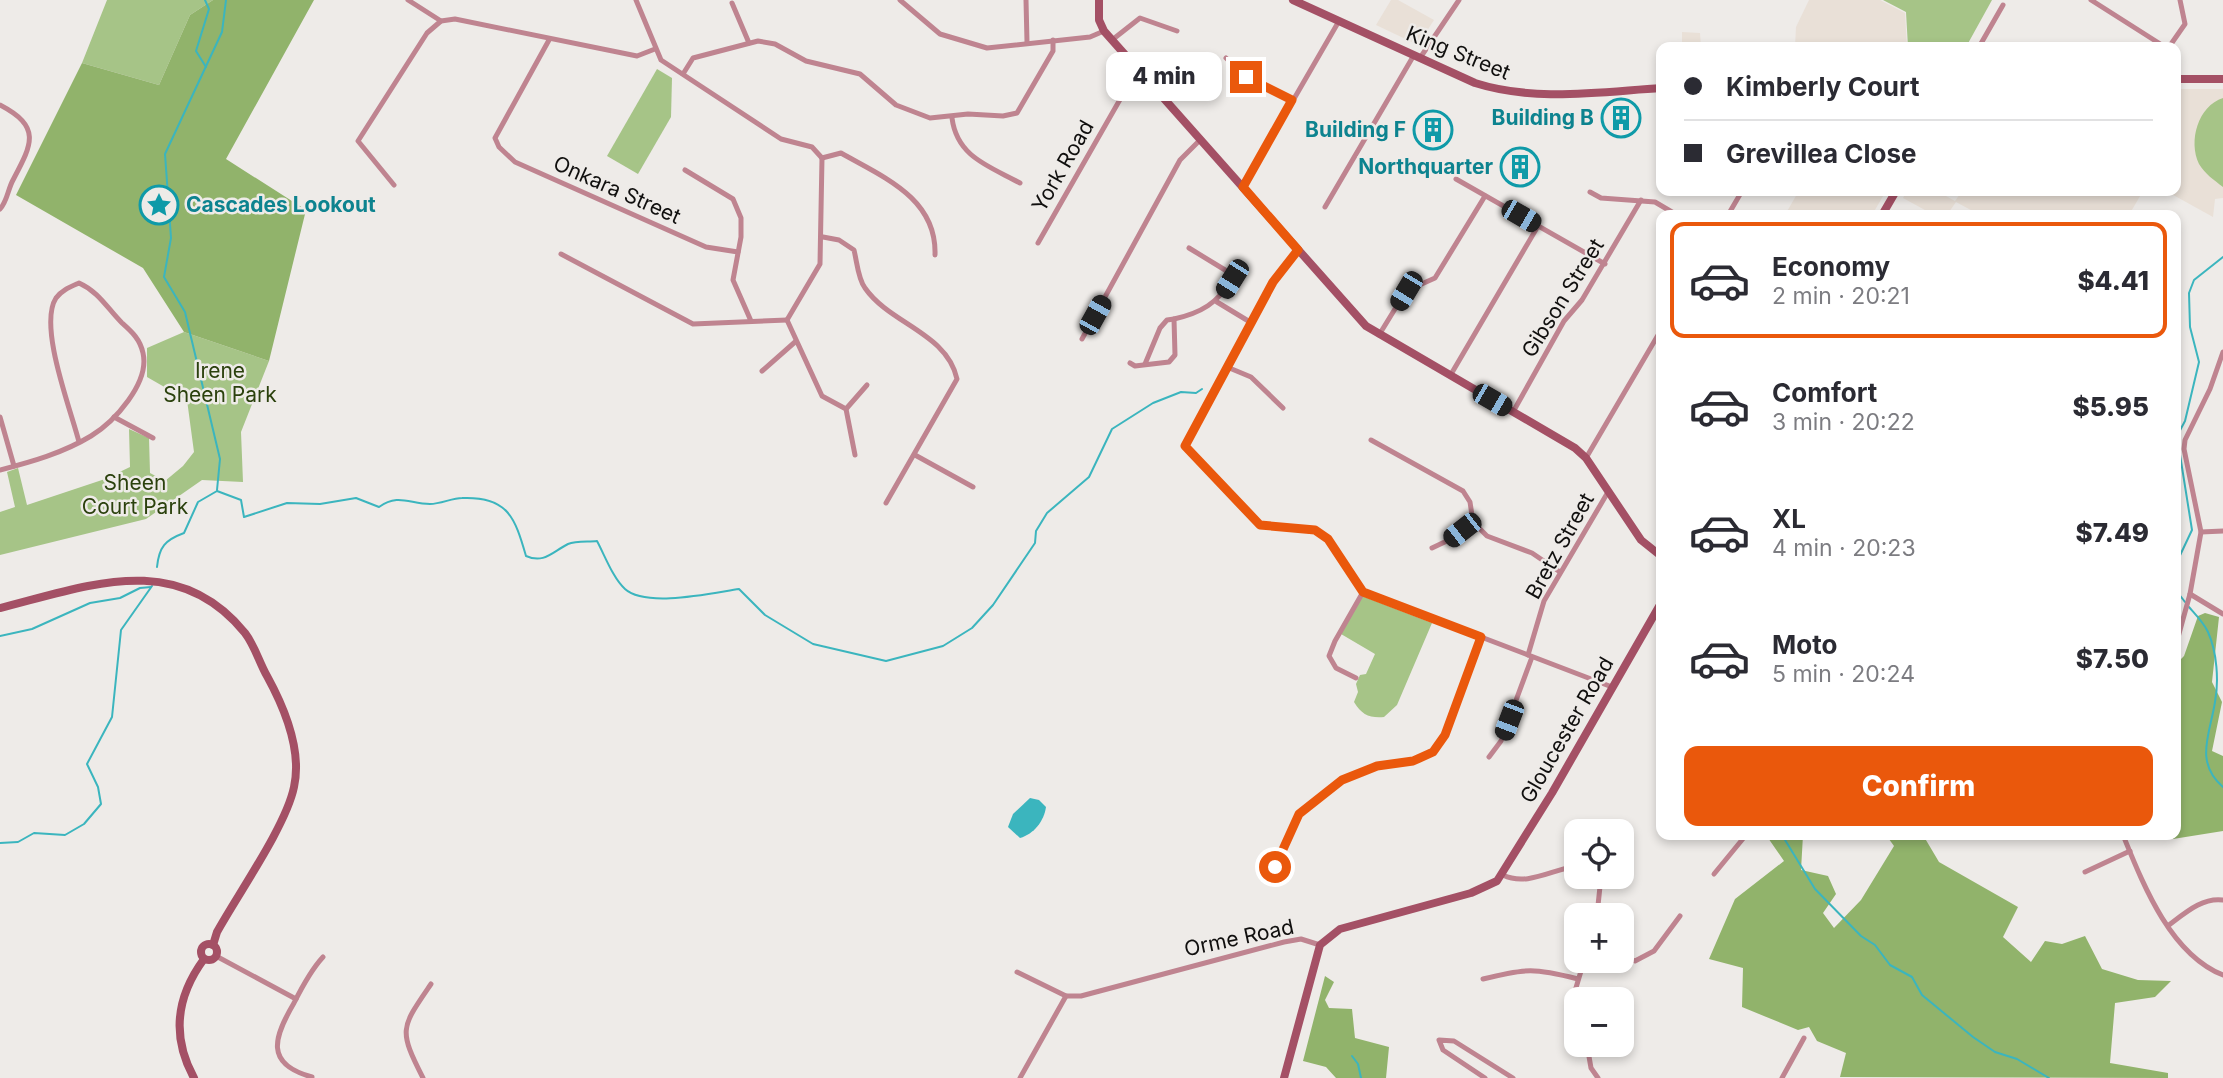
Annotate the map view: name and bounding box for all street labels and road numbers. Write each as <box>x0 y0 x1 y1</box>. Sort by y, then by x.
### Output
street label: King Street <box>1403 20 1514 85</box>
street label: York Road <box>1026 116 1099 216</box>
street label: Onkara Street <box>550 150 685 229</box>
street label: Gibson Street <box>1516 234 1609 362</box>
street label: Bretz Street <box>1520 488 1599 603</box>
street label: Gloucester Road <box>1515 652 1619 807</box>
street label: Orme Road <box>1182 914 1296 961</box>

